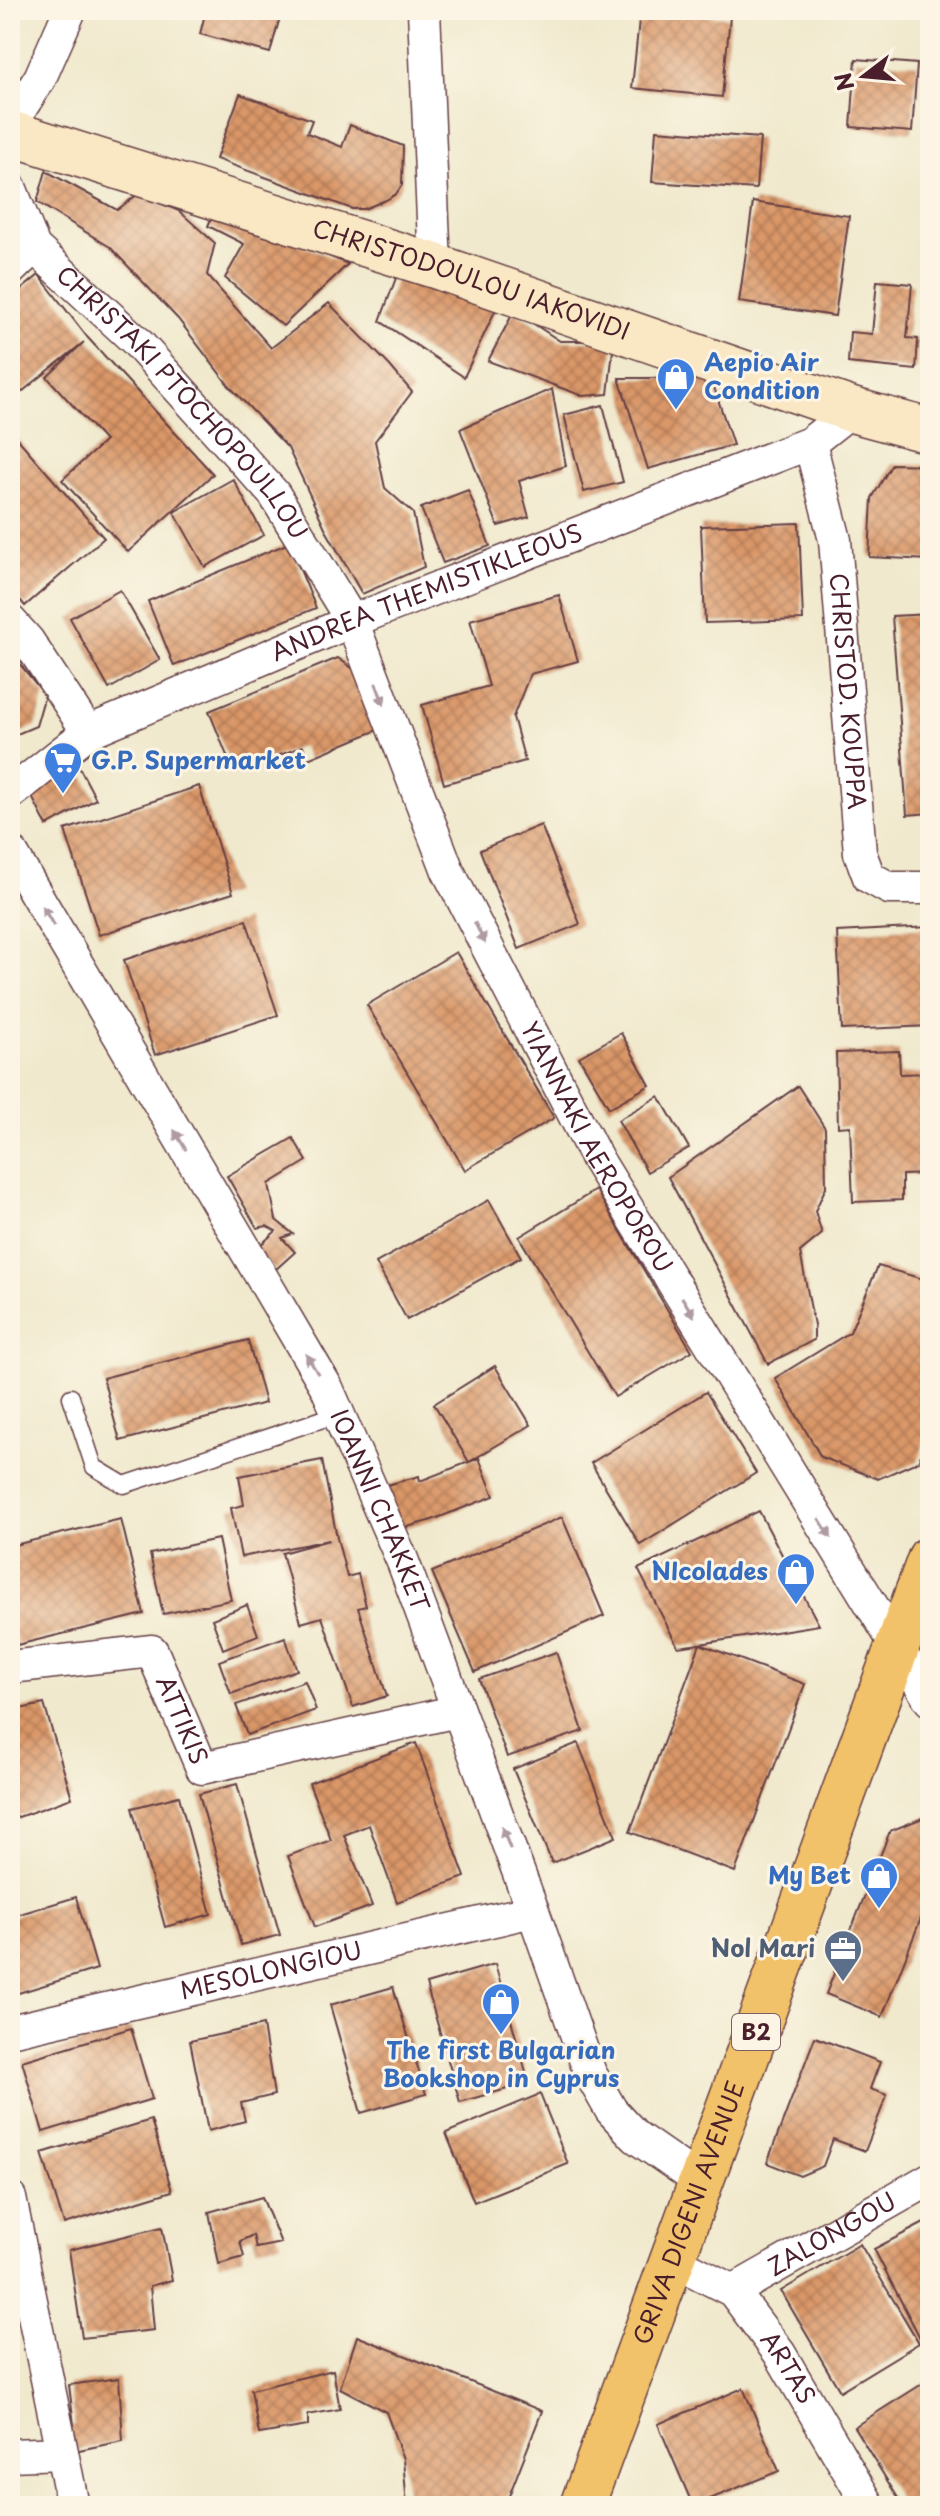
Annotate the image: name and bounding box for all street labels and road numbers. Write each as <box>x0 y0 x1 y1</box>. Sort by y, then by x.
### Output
street label: CHRISTODOULOU IAKOVIDI <box>308 209 635 348</box>
street label: CHRISTAKI PTOCHOPOULLOU <box>49 256 318 546</box>
street label: ANDREA THEMISTIKLEOUS <box>265 513 587 669</box>
street label: CHRISTOD. KOUPPA <box>822 572 876 811</box>
street label: YIANNAKI AEROPOROU <box>513 1015 683 1279</box>
street label: IOANNI CHAKKET <box>323 1403 440 1617</box>
street label: ATTIKIS <box>148 1669 218 1769</box>
street label: MESOLONGIOU <box>176 1931 365 2007</box>
road number: B2 <box>732 2014 780 2050</box>
street label: GRIVA DIGENI AVENUE <box>623 2076 753 2349</box>
street label: ZALONGOU <box>760 2182 902 2284</box>
street label: ARTAS <box>753 2323 825 2410</box>

